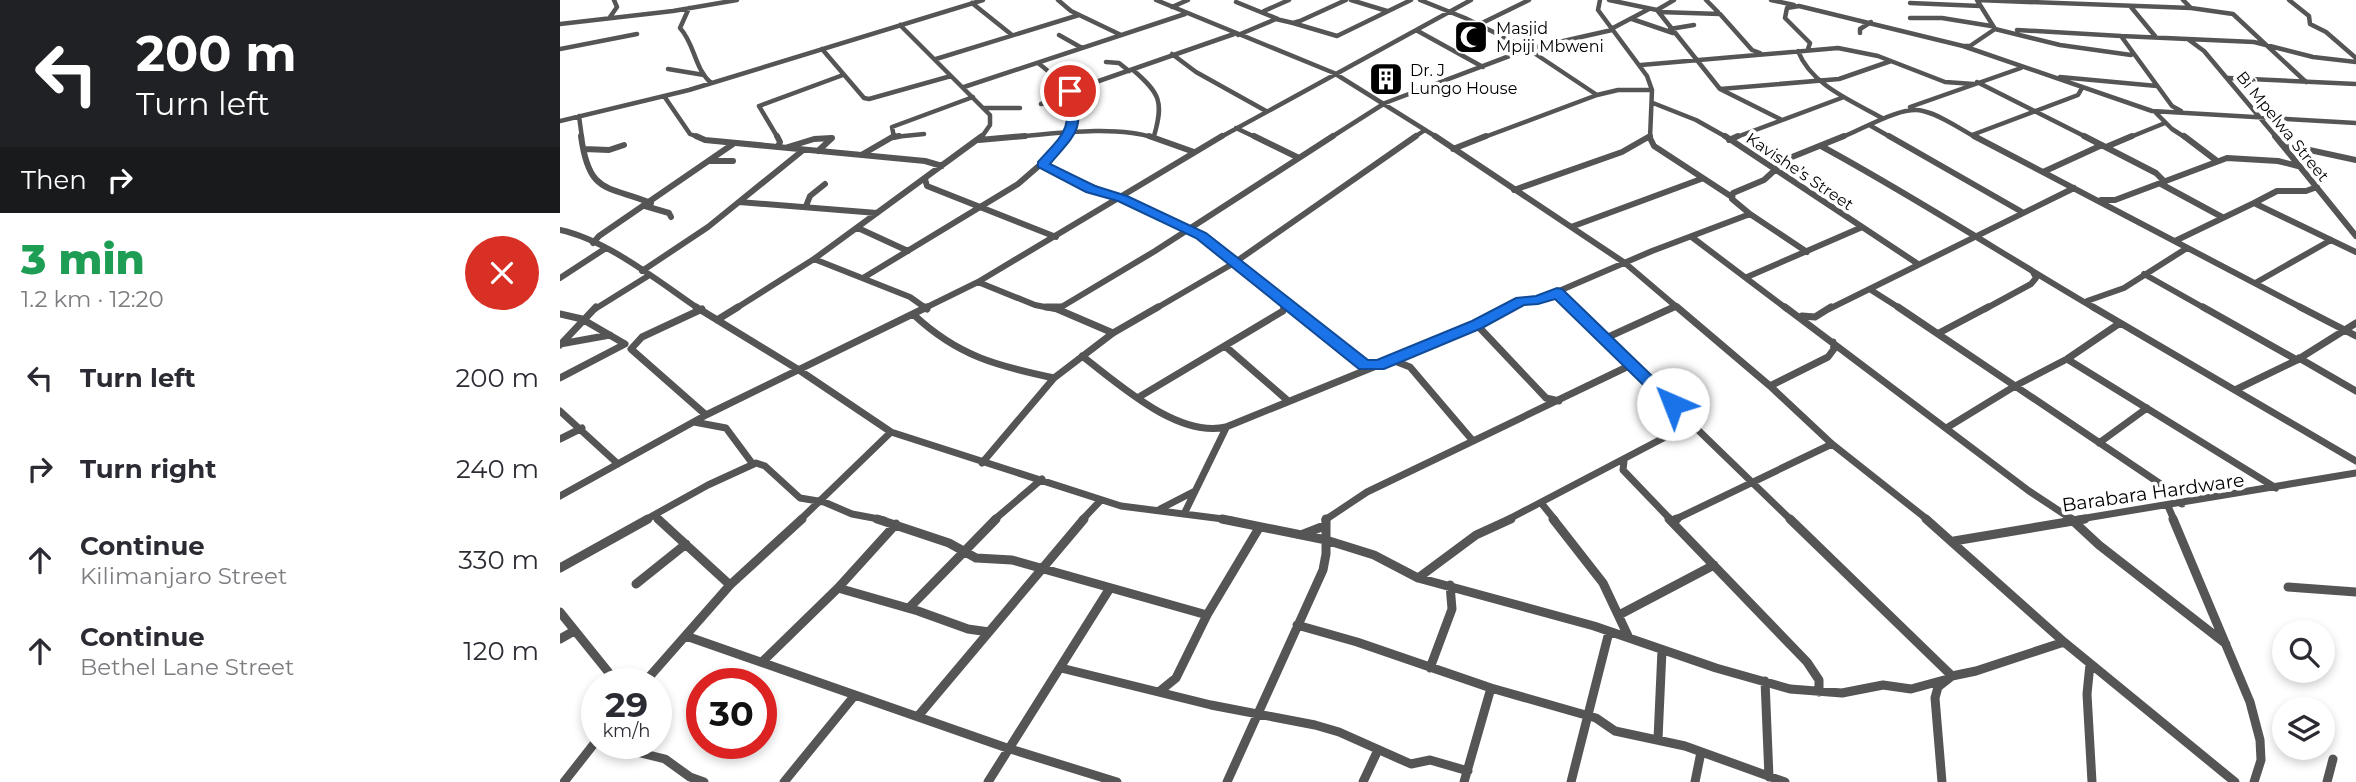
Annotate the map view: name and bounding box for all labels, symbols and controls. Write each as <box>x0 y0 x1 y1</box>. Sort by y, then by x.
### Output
mosque icon: Masjid Mpiji Mbweni <box>1452 18 1490 56</box>
place label: Masjid Mpiji Mbweni <box>1496 19 1604 56</box>
text: 200 m <box>136 24 297 83</box>
icon: left <box>21 28 112 119</box>
building icon: Dr. J Lungo House <box>1367 60 1405 98</box>
pin <box>1040 61 1100 121</box>
place label: Dr. J Lungo House <box>1410 61 1517 98</box>
street label: Bi Mpelwa Street <box>2232 67 2333 186</box>
icon: arrive <box>1051 72 1089 110</box>
text: Turn left <box>136 84 270 123</box>
street label: Kavishe’s Street <box>1743 129 1857 215</box>
icon: right <box>101 161 139 199</box>
text: Then <box>21 164 87 196</box>
text: 3 min <box>21 233 145 285</box>
button: close <box>465 236 539 310</box>
text: 1.2 km · 12:20 <box>21 285 164 313</box>
icon: left <box>21 359 59 397</box>
text: Turn left <box>80 362 196 394</box>
text: 200 m <box>455 362 539 394</box>
position arrow <box>1636 367 1710 441</box>
icon: right <box>21 450 59 488</box>
text: Turn right <box>80 453 216 485</box>
text: 240 m <box>456 453 539 485</box>
street label: Barabara Hardware <box>2060 468 2246 517</box>
text: Continue <box>80 530 205 562</box>
icon: ahead <box>21 541 59 579</box>
text: 330 m <box>458 544 539 576</box>
text: Kilimanjaro Street <box>80 562 287 590</box>
map controls <box>2272 620 2335 760</box>
button: search <box>2272 620 2335 683</box>
text: Continue <box>80 621 205 653</box>
icon: ahead <box>21 632 59 670</box>
text: 120 m <box>463 635 539 667</box>
text: Bethel Lane Street <box>80 653 294 681</box>
speed limit sign: 30 <box>686 668 777 759</box>
text: 29 <box>605 683 648 726</box>
button: layers <box>2272 697 2335 760</box>
text: km/h <box>602 720 651 742</box>

